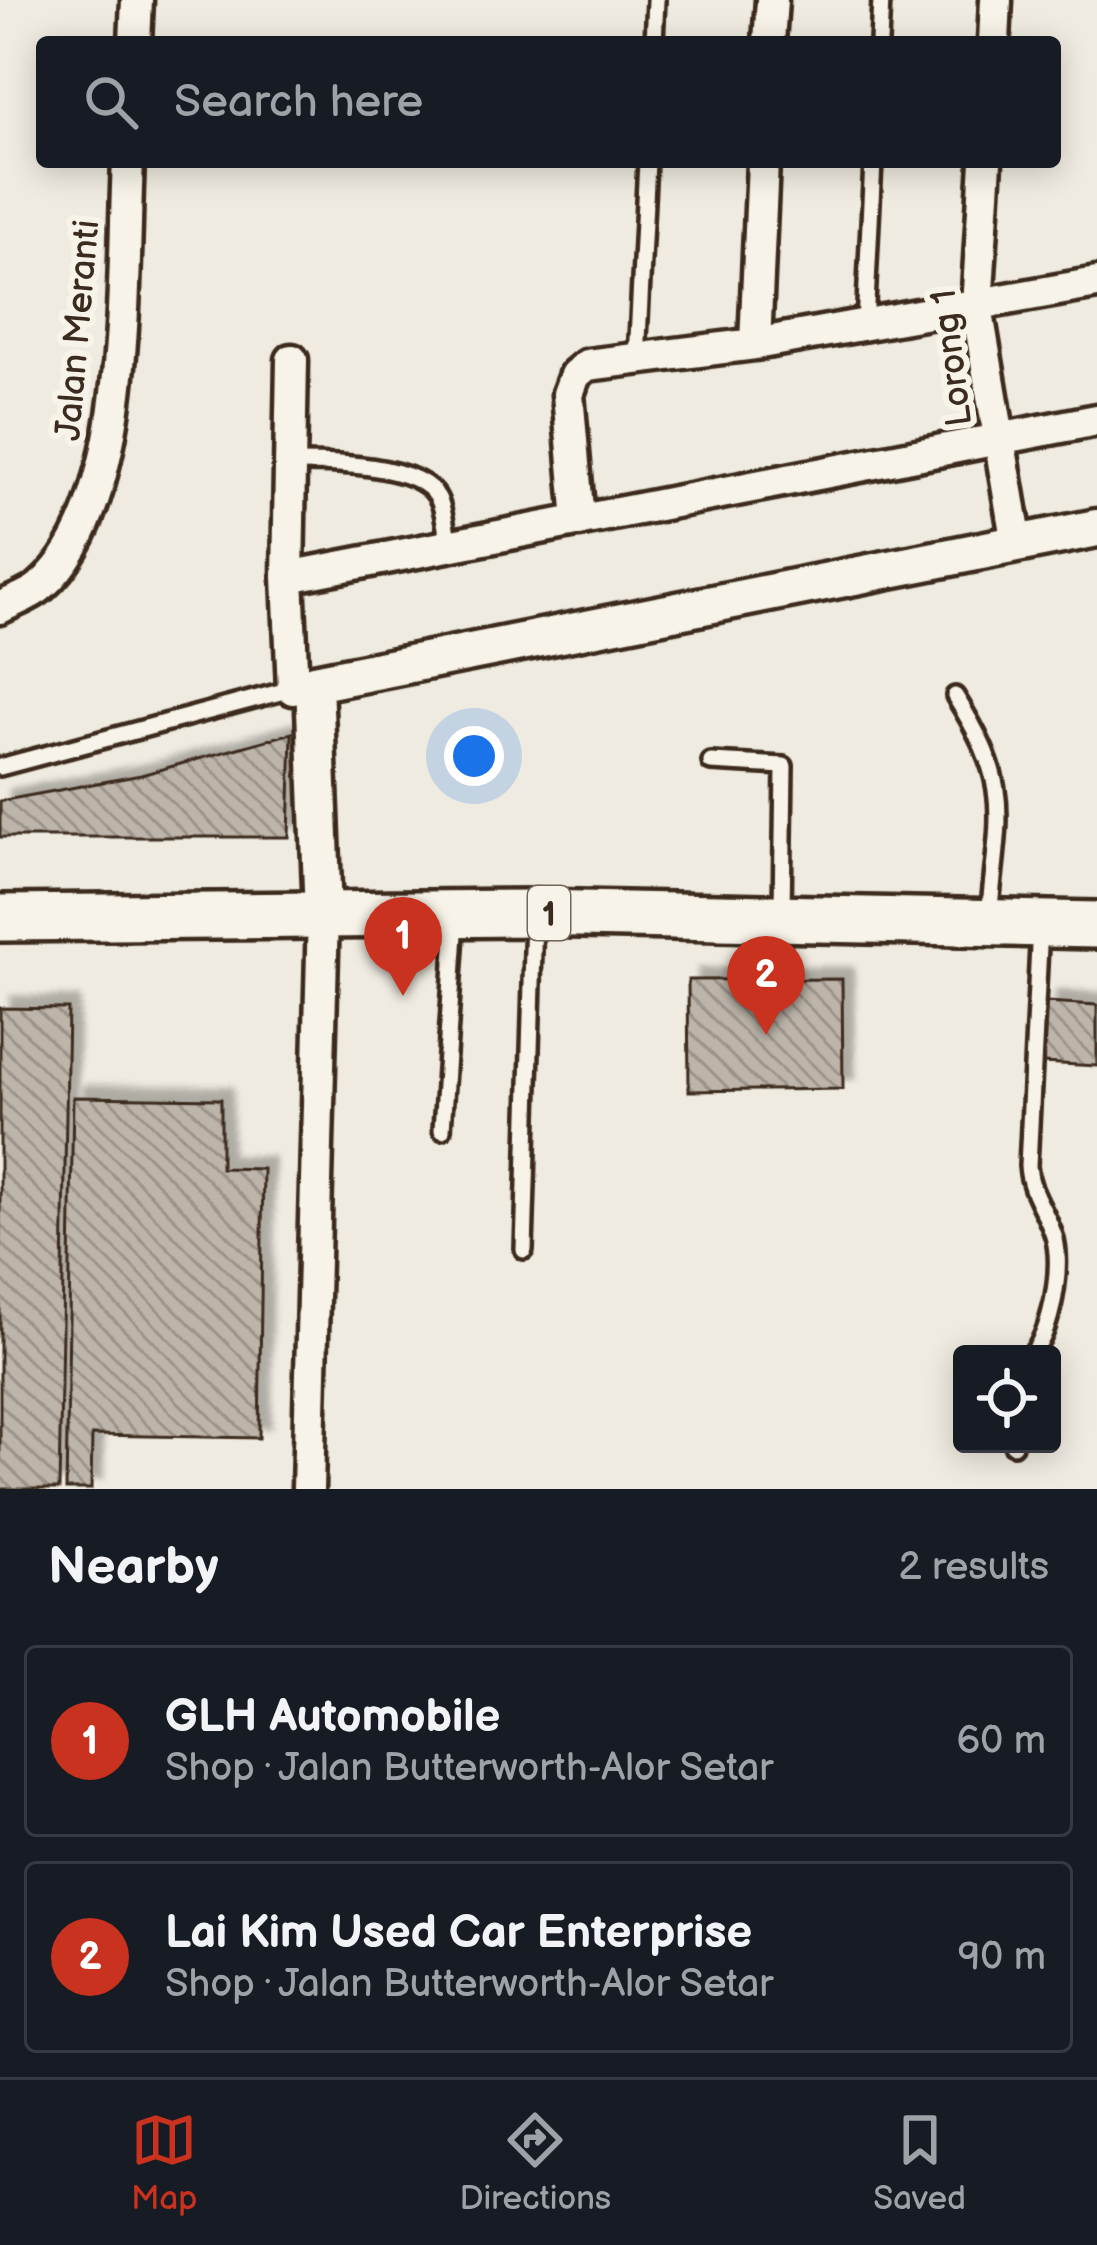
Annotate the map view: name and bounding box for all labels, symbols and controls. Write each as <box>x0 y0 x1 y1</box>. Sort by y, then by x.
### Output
search box <box>36 36 1061 168</box>
icon: search <box>78 69 144 135</box>
text: Search here <box>174 75 423 130</box>
street label: Jalan Meranti <box>47 218 110 442</box>
street label: Lorong 1 <box>923 287 982 429</box>
your location <box>444 726 504 786</box>
road number: 1 <box>528 886 570 940</box>
pin: 1 <box>364 897 442 996</box>
pin: 2 <box>727 936 805 1035</box>
map controls <box>953 1345 1061 1453</box>
button: locate <box>953 1345 1061 1453</box>
text: Nearby <box>48 1537 219 1598</box>
text: 2 results <box>898 1544 1049 1591</box>
text: GLH Automobile <box>165 1690 500 1745</box>
text: 1 <box>82 1718 98 1765</box>
text: 60 m <box>956 1718 1046 1765</box>
text: Shop · Jalan Butterworth-Alor Setar <box>165 1745 773 1792</box>
text: Lai Kim Used Car Enterprise <box>165 1906 752 1961</box>
text: 2 <box>78 1934 102 1981</box>
text: 90 m <box>958 1934 1046 1981</box>
text: Shop · Jalan Butterworth-Alor Setar <box>165 1961 773 2008</box>
tab: Map <box>131 2107 197 2219</box>
tab: Directions <box>460 2107 611 2219</box>
tab: Saved <box>873 2107 966 2219</box>

